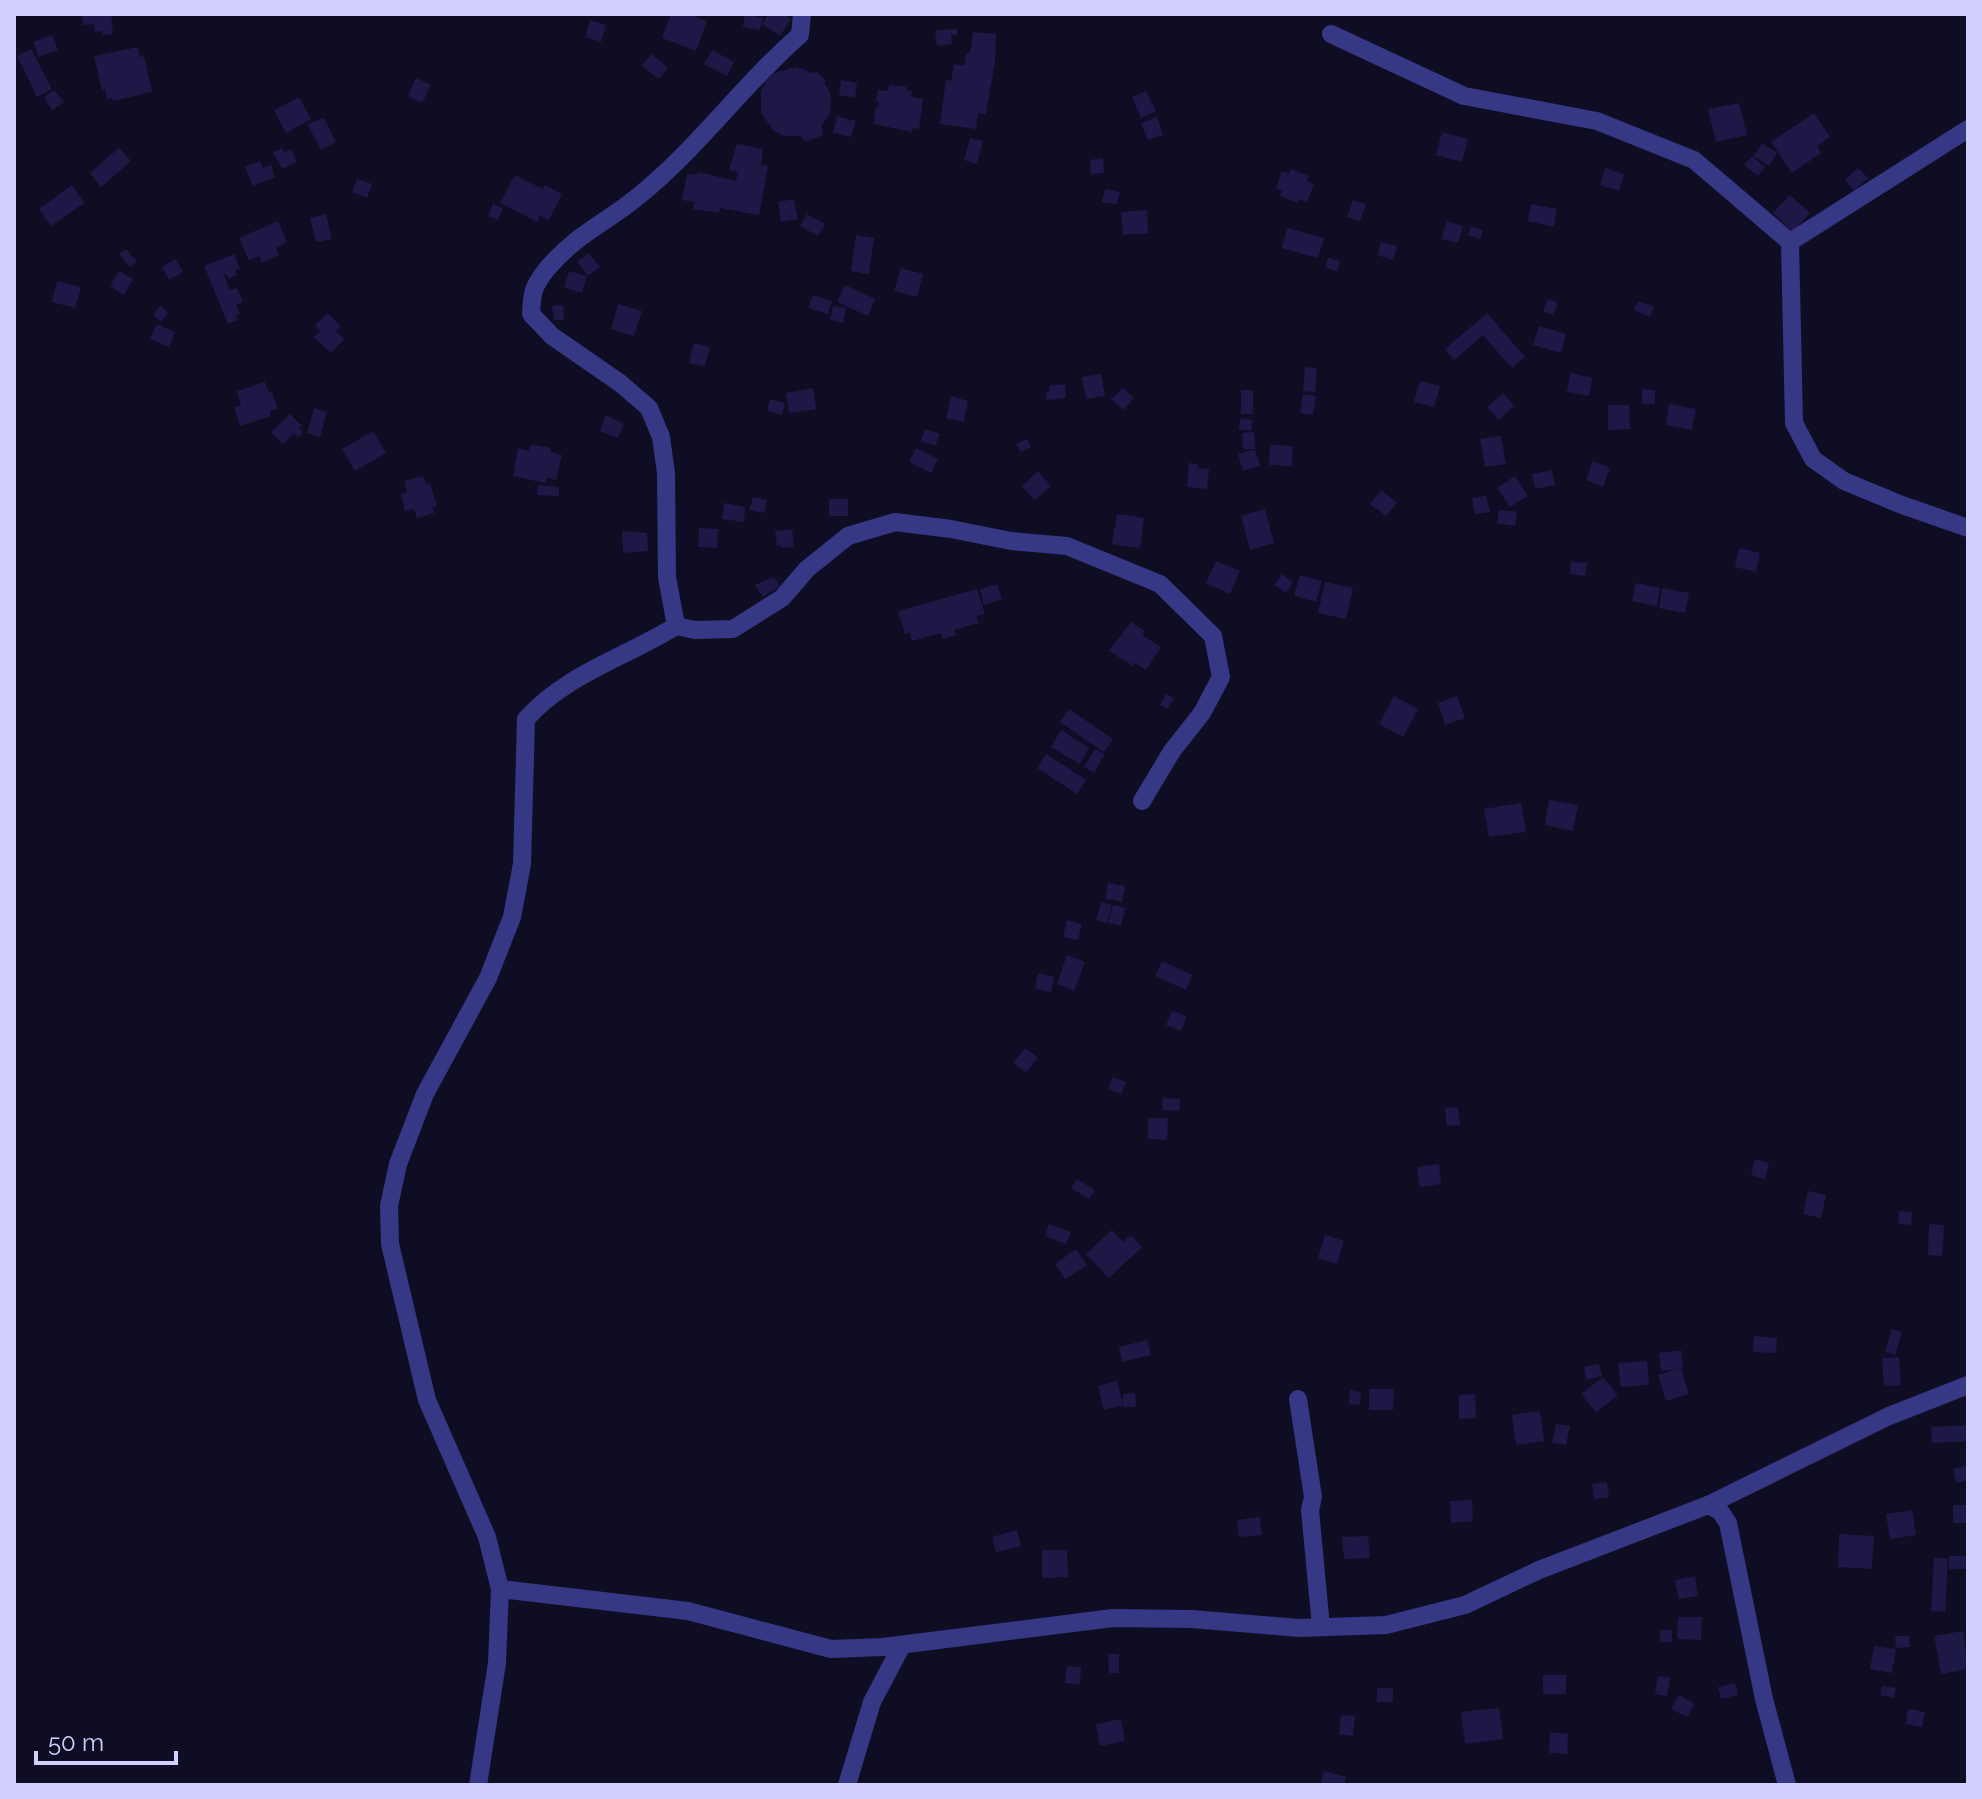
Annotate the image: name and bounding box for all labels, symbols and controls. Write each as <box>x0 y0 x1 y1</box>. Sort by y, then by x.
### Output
scale bar <box>36 1715 176 1765</box>
text: 50 m <box>48 1728 104 1757</box>

